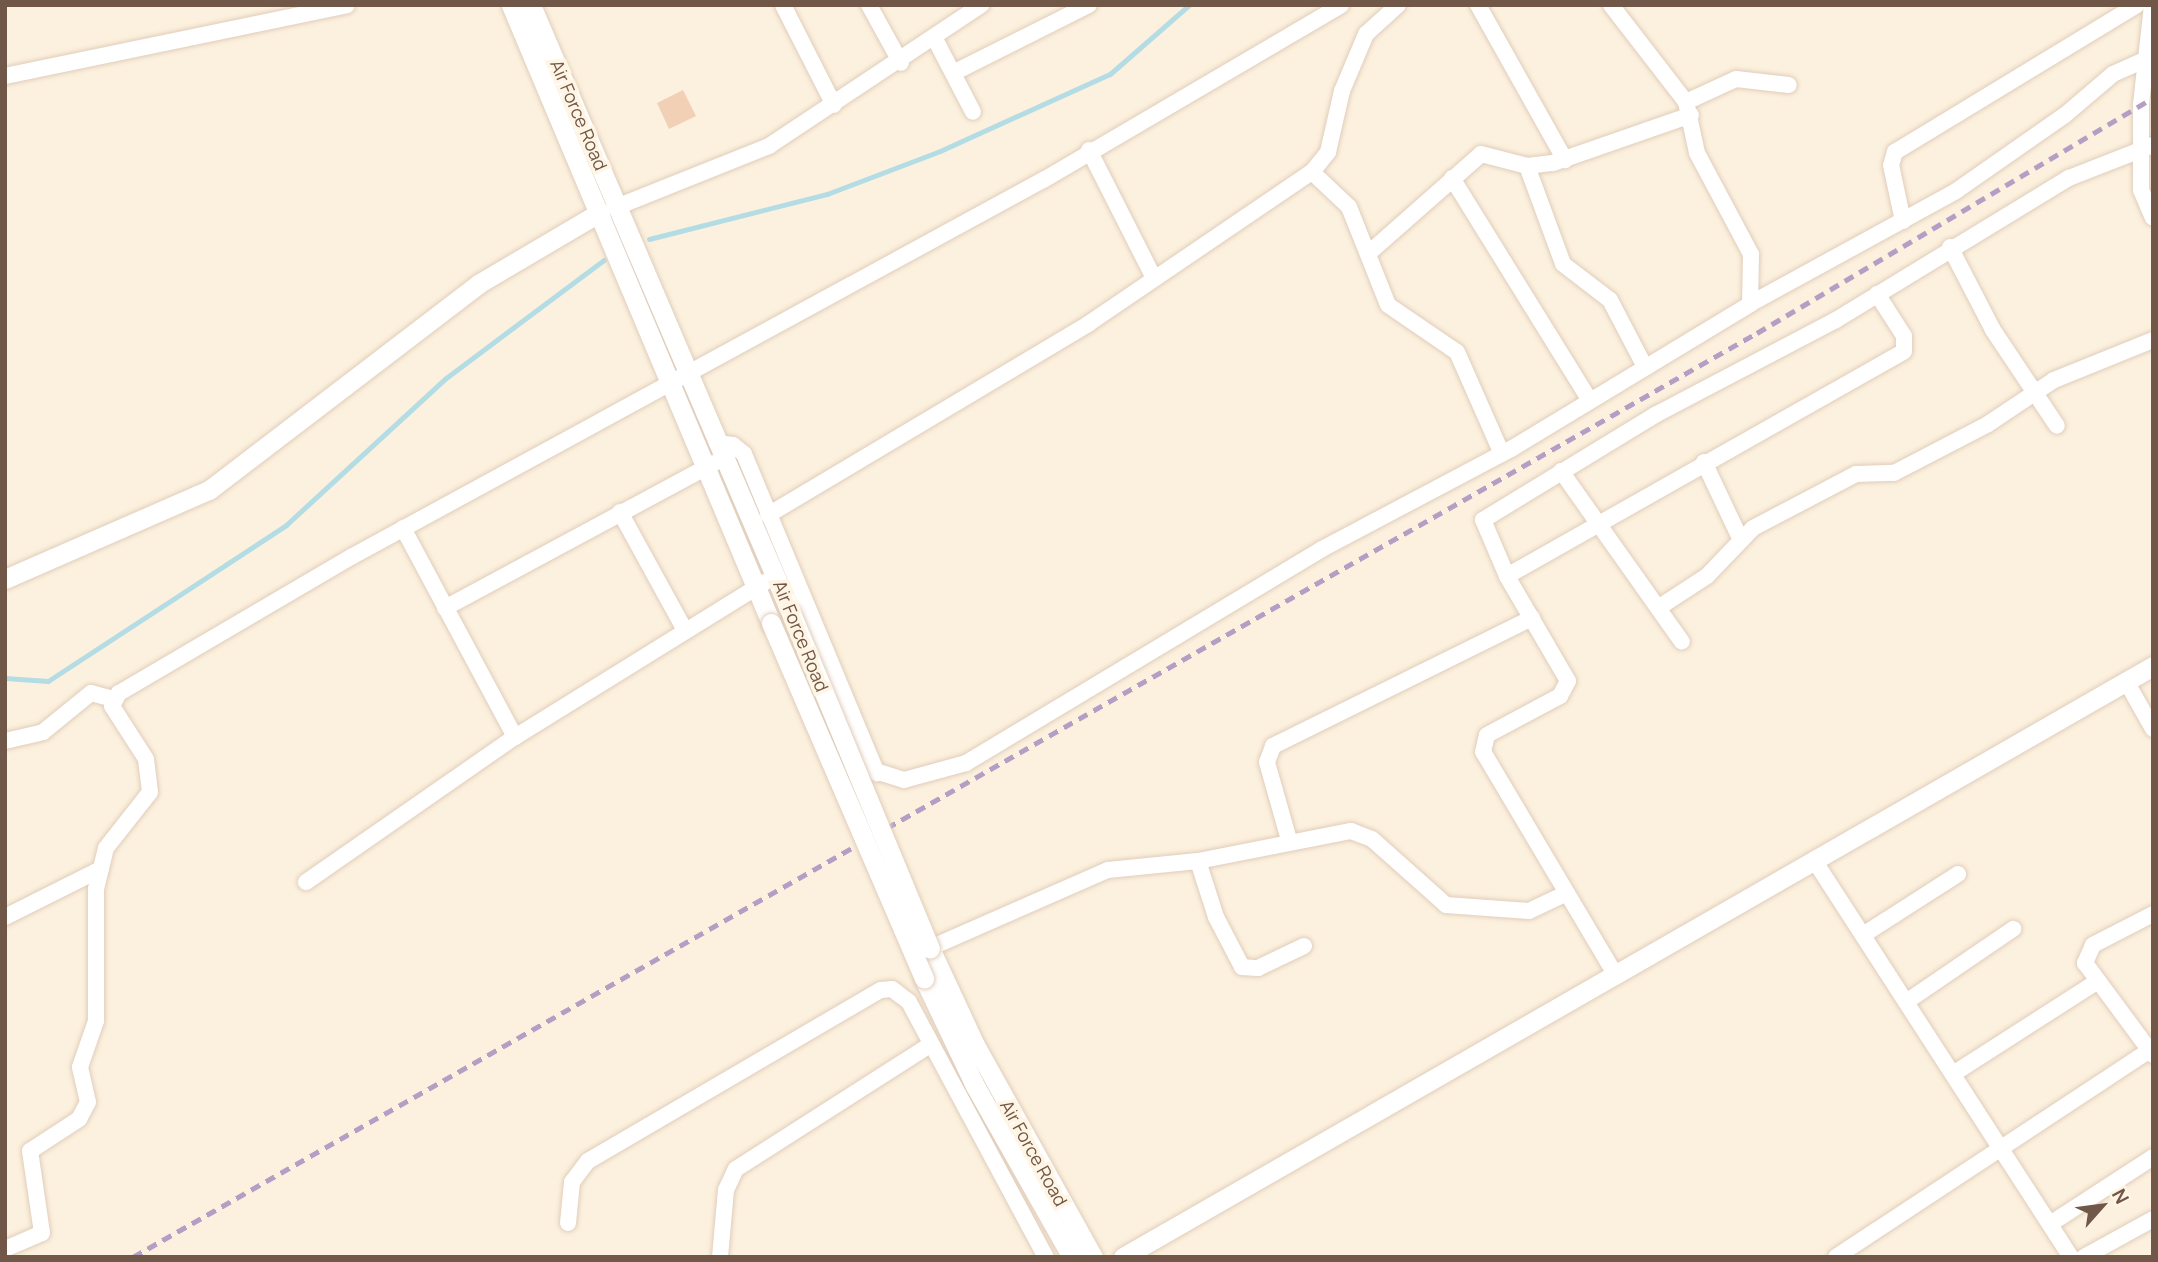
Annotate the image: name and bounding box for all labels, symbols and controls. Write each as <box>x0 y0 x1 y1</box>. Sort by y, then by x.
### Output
street label: Air Force Road <box>546 57 612 173</box>
street label: Air Force Road <box>769 577 833 695</box>
street label: Air Force Road <box>996 1096 1072 1210</box>
north arrow <box>2067 1171 2137 1241</box>
text: N <box>2106 1184 2135 1208</box>

